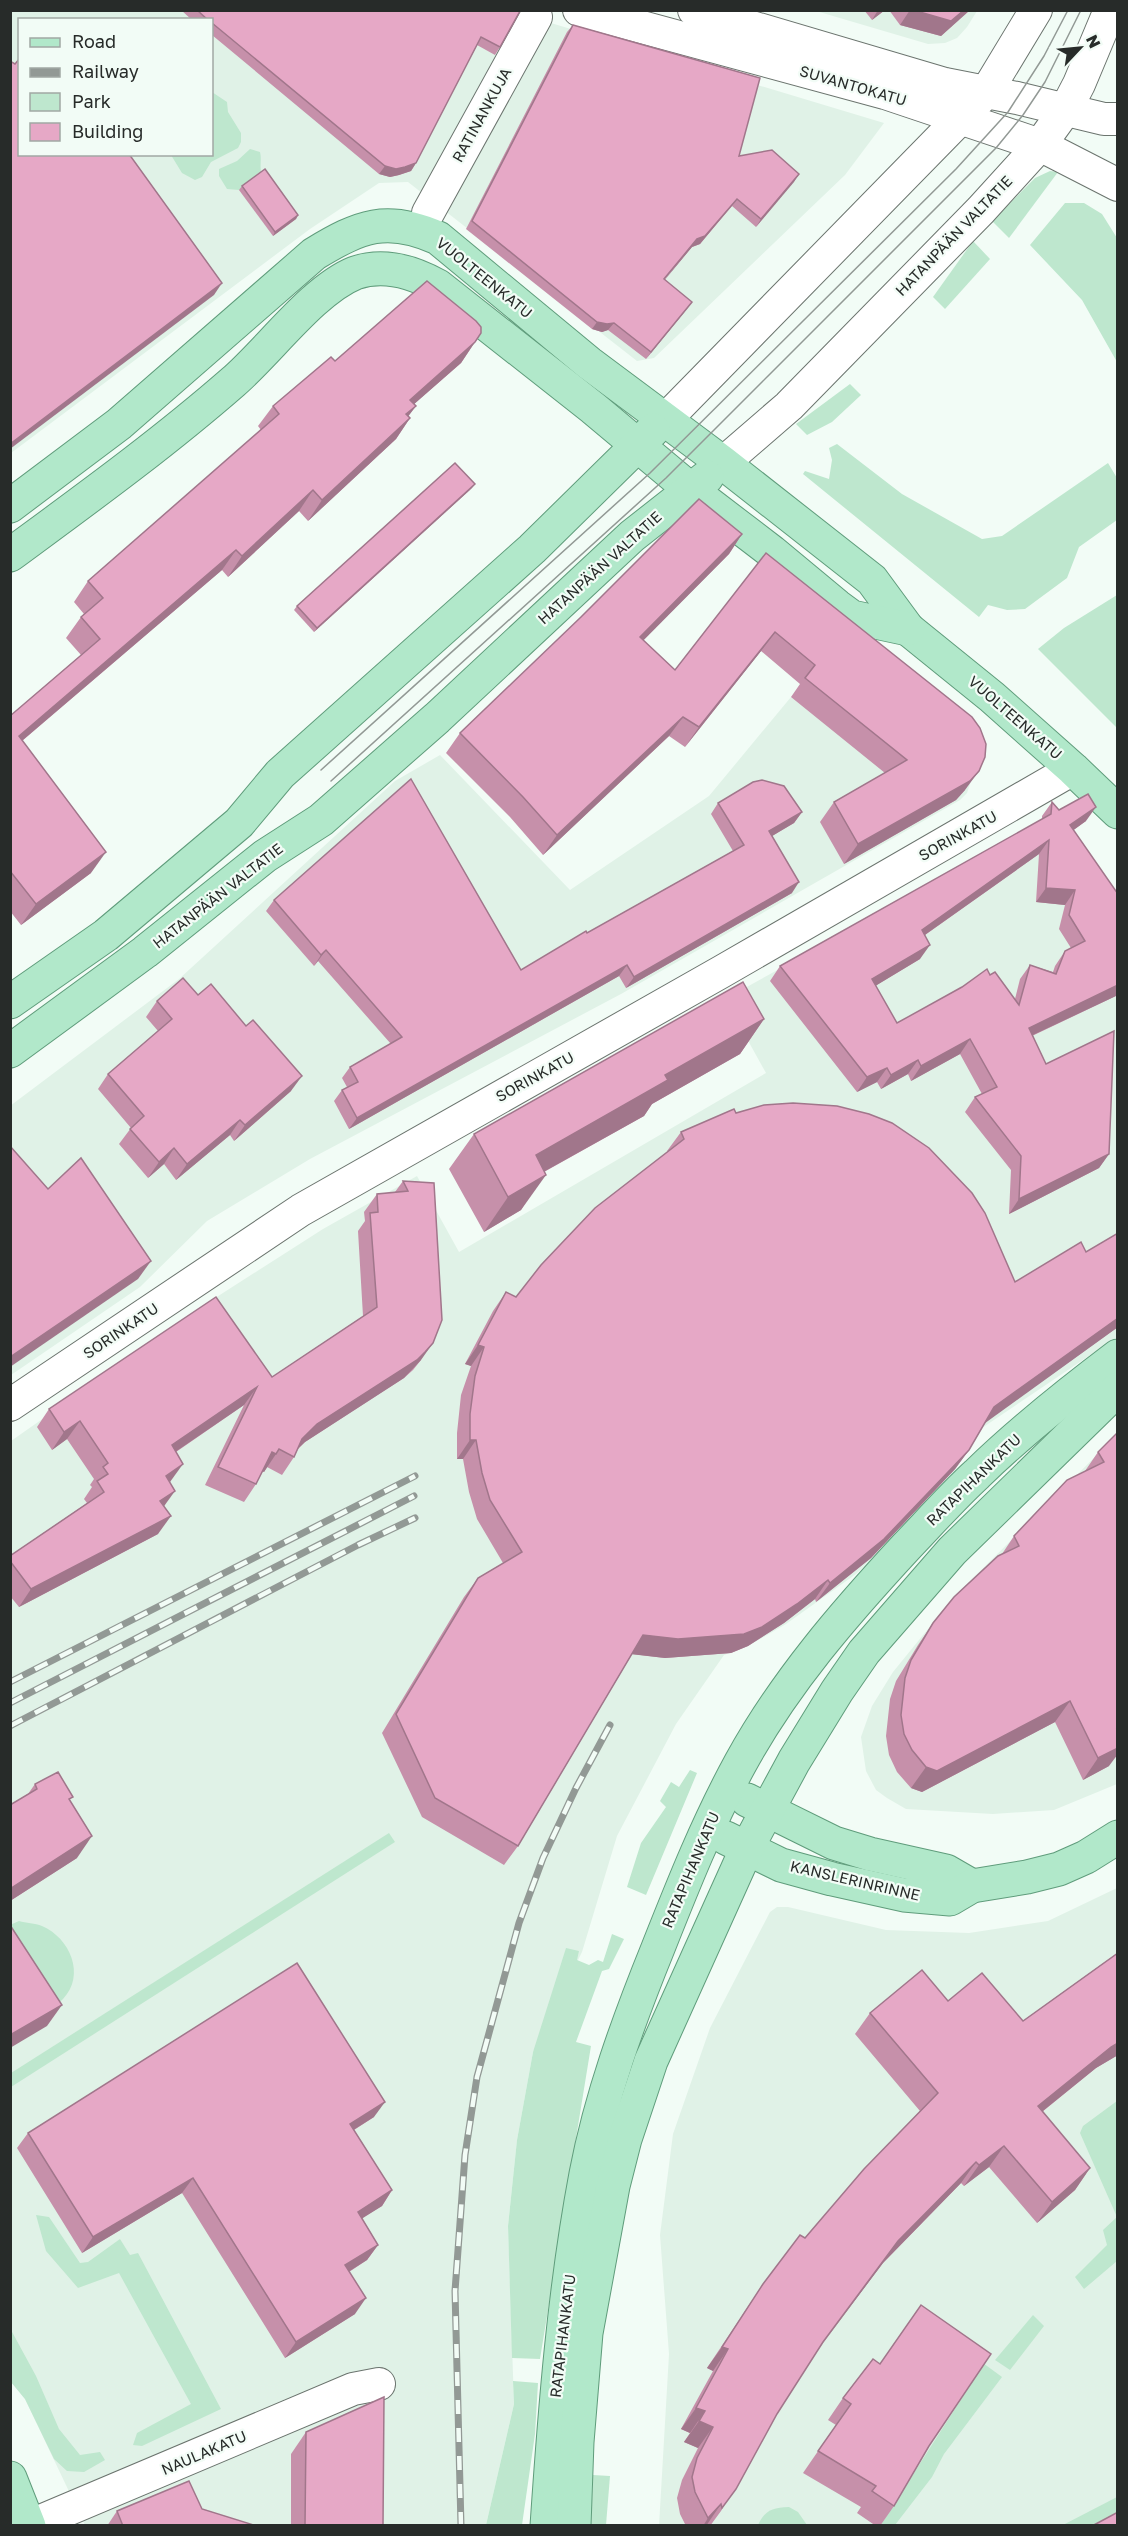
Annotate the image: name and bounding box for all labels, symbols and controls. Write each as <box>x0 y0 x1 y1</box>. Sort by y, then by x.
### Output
legend <box>18 18 213 156</box>
north arrow <box>1050 18 1110 78</box>
text: Road <box>72 30 116 52</box>
text: N <box>1082 32 1105 51</box>
text: Railway <box>72 60 139 82</box>
street label: SUVANTOKATU <box>798 61 909 109</box>
street label: RATINANKUJA <box>448 64 514 165</box>
text: Park <box>72 90 111 112</box>
text: Building <box>72 120 143 142</box>
street label: HATANPÄÄN VALTATIE <box>891 171 1015 299</box>
street label: VUOLTEENKATU <box>433 233 536 321</box>
street label: HATANPÄÄN VALTATIE <box>534 507 665 628</box>
street label: VUOLTEENKATU <box>965 672 1066 763</box>
street label: SORINKATU <box>915 806 1000 864</box>
street label: HATANPÄÄN VALTATIE <box>149 839 286 952</box>
street label: SORINKATU <box>492 1047 577 1105</box>
street label: SORINKATU <box>79 1298 161 1362</box>
street label: RATAPIHANKATU <box>922 1430 1024 1529</box>
street label: RATAPIHANKATU <box>658 1809 723 1930</box>
street label: KANSLERINRINNE <box>789 1856 922 1904</box>
street label: RATAPIHANKATU <box>545 2273 579 2399</box>
street label: NAULAKATU <box>158 2426 249 2478</box>

